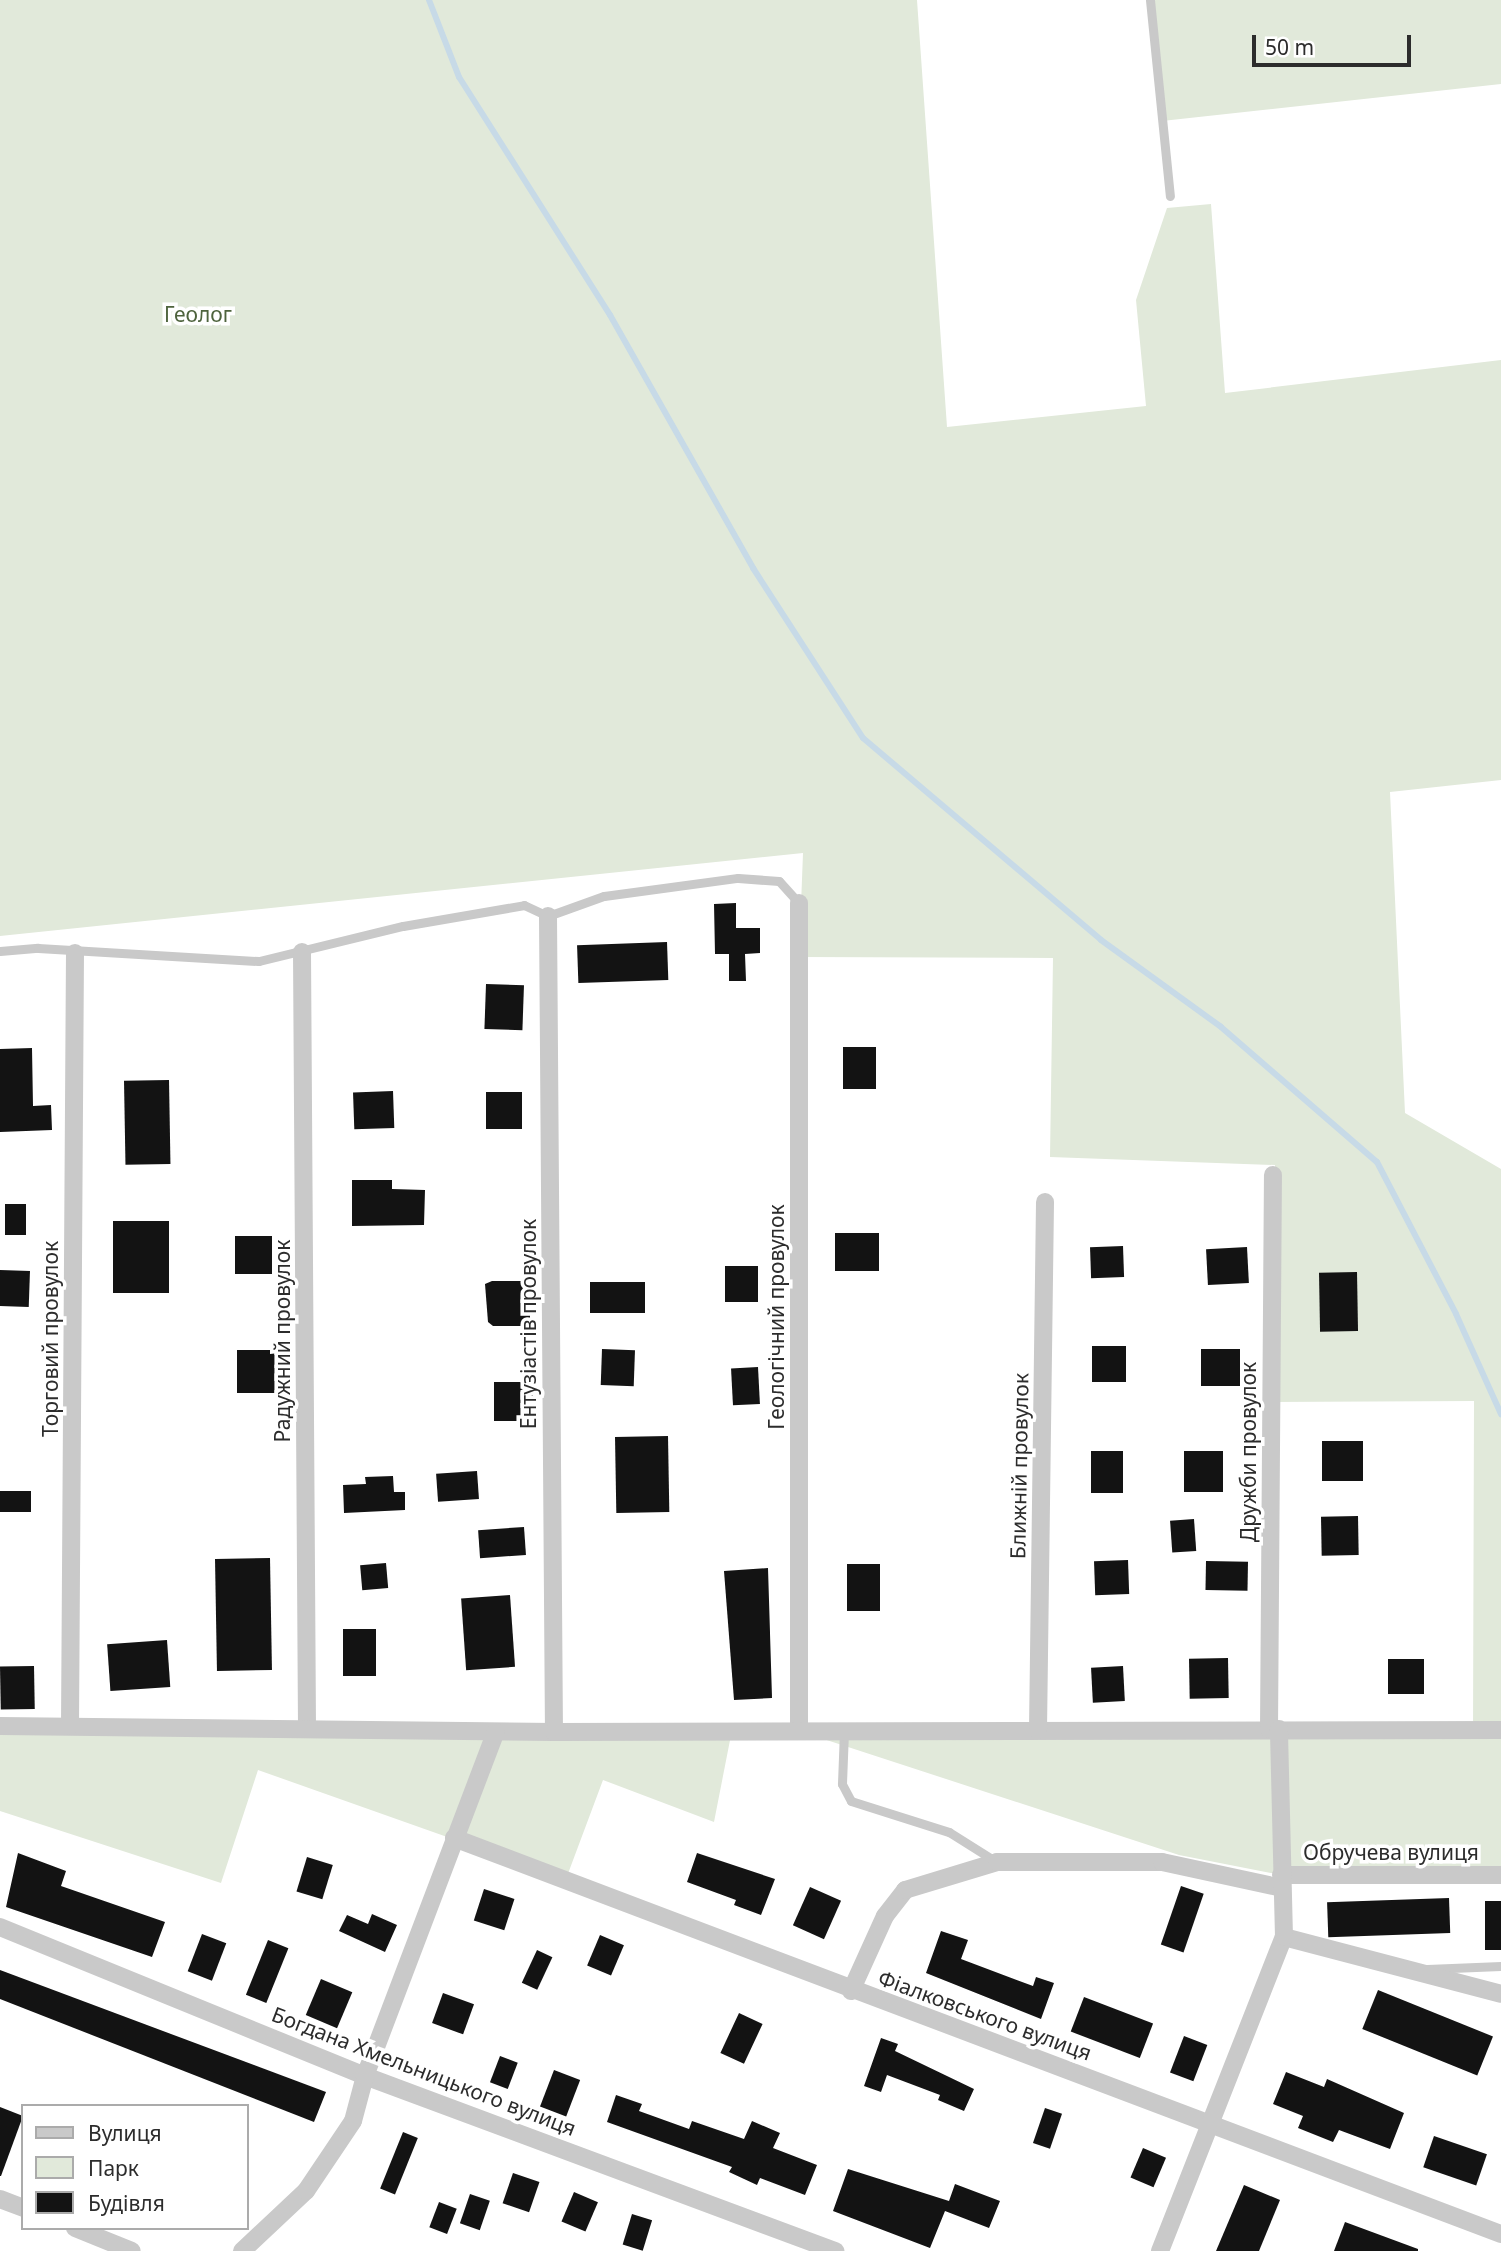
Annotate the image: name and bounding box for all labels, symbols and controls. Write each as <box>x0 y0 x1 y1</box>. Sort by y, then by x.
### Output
scale bar <box>1256 21 1415 65</box>
text: 50 m <box>1265 33 1314 61</box>
park label: Геолог <box>164 301 232 327</box>
street label: Геологічний провулок <box>763 1204 789 1430</box>
street label: Ентузіастів провулок <box>515 1219 541 1429</box>
street label: Радужний провулок <box>269 1240 295 1442</box>
street label: Торговий провулок <box>37 1241 63 1437</box>
street label: Дружби провулок <box>1235 1362 1261 1542</box>
street label: Ближній провулок <box>1005 1373 1033 1559</box>
street label: Обручева вулиця <box>1303 1839 1479 1865</box>
street label: Фіалковського вулиця <box>875 1965 1095 2065</box>
street label: Богдана Хмельницького вулиця <box>268 2001 580 2141</box>
legend <box>21 2104 248 2230</box>
text: Вулиця <box>88 2119 162 2147</box>
text: Парк <box>88 2154 139 2182</box>
text: Будівля <box>88 2189 165 2217</box>

